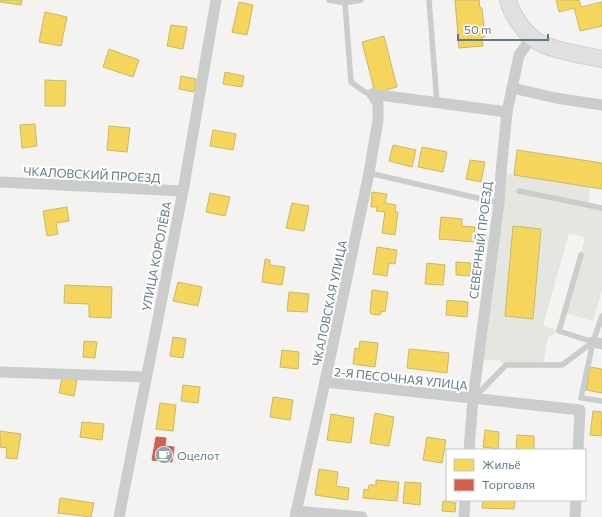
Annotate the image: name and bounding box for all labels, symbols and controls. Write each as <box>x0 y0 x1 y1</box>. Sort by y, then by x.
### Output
scale bar <box>458 16 548 42</box>
text: 50 m <box>464 22 492 36</box>
street label: ЧКАЛОВСКИЙ ПРОЕЗД <box>23 163 162 185</box>
street label: СЕВЕРНЫЙ ПРОЕЗД <box>466 180 494 300</box>
street label: УЛИЦА КОРОЛЁВА <box>138 200 174 312</box>
street label: ЧКАЛОВСКАЯ УЛИЦА <box>309 239 349 367</box>
street label: 2-Я ПЕСОЧНАЯ УЛИЦА <box>333 364 469 392</box>
cafe icon: Оцелот <box>154 445 174 465</box>
place label: Оцелот <box>177 448 220 462</box>
legend <box>446 449 586 501</box>
text: Жильё <box>482 457 521 471</box>
text: Торговля <box>482 477 535 491</box>

